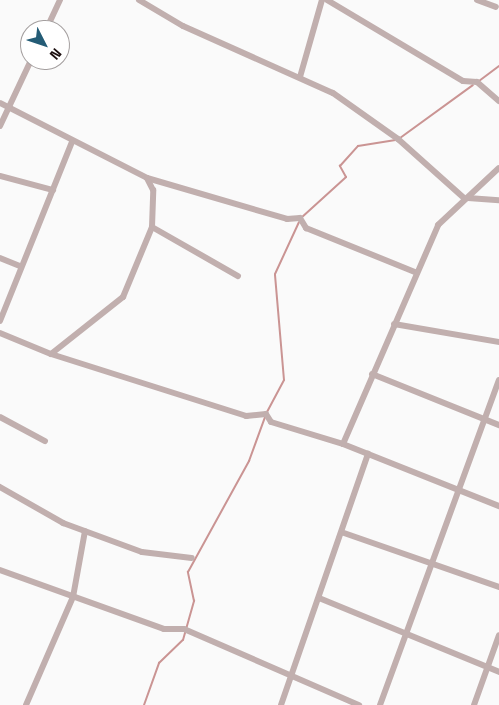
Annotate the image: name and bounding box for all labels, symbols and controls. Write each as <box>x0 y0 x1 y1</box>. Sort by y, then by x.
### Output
north arrow <box>20 20 70 70</box>
text: N <box>46 45 65 64</box>

